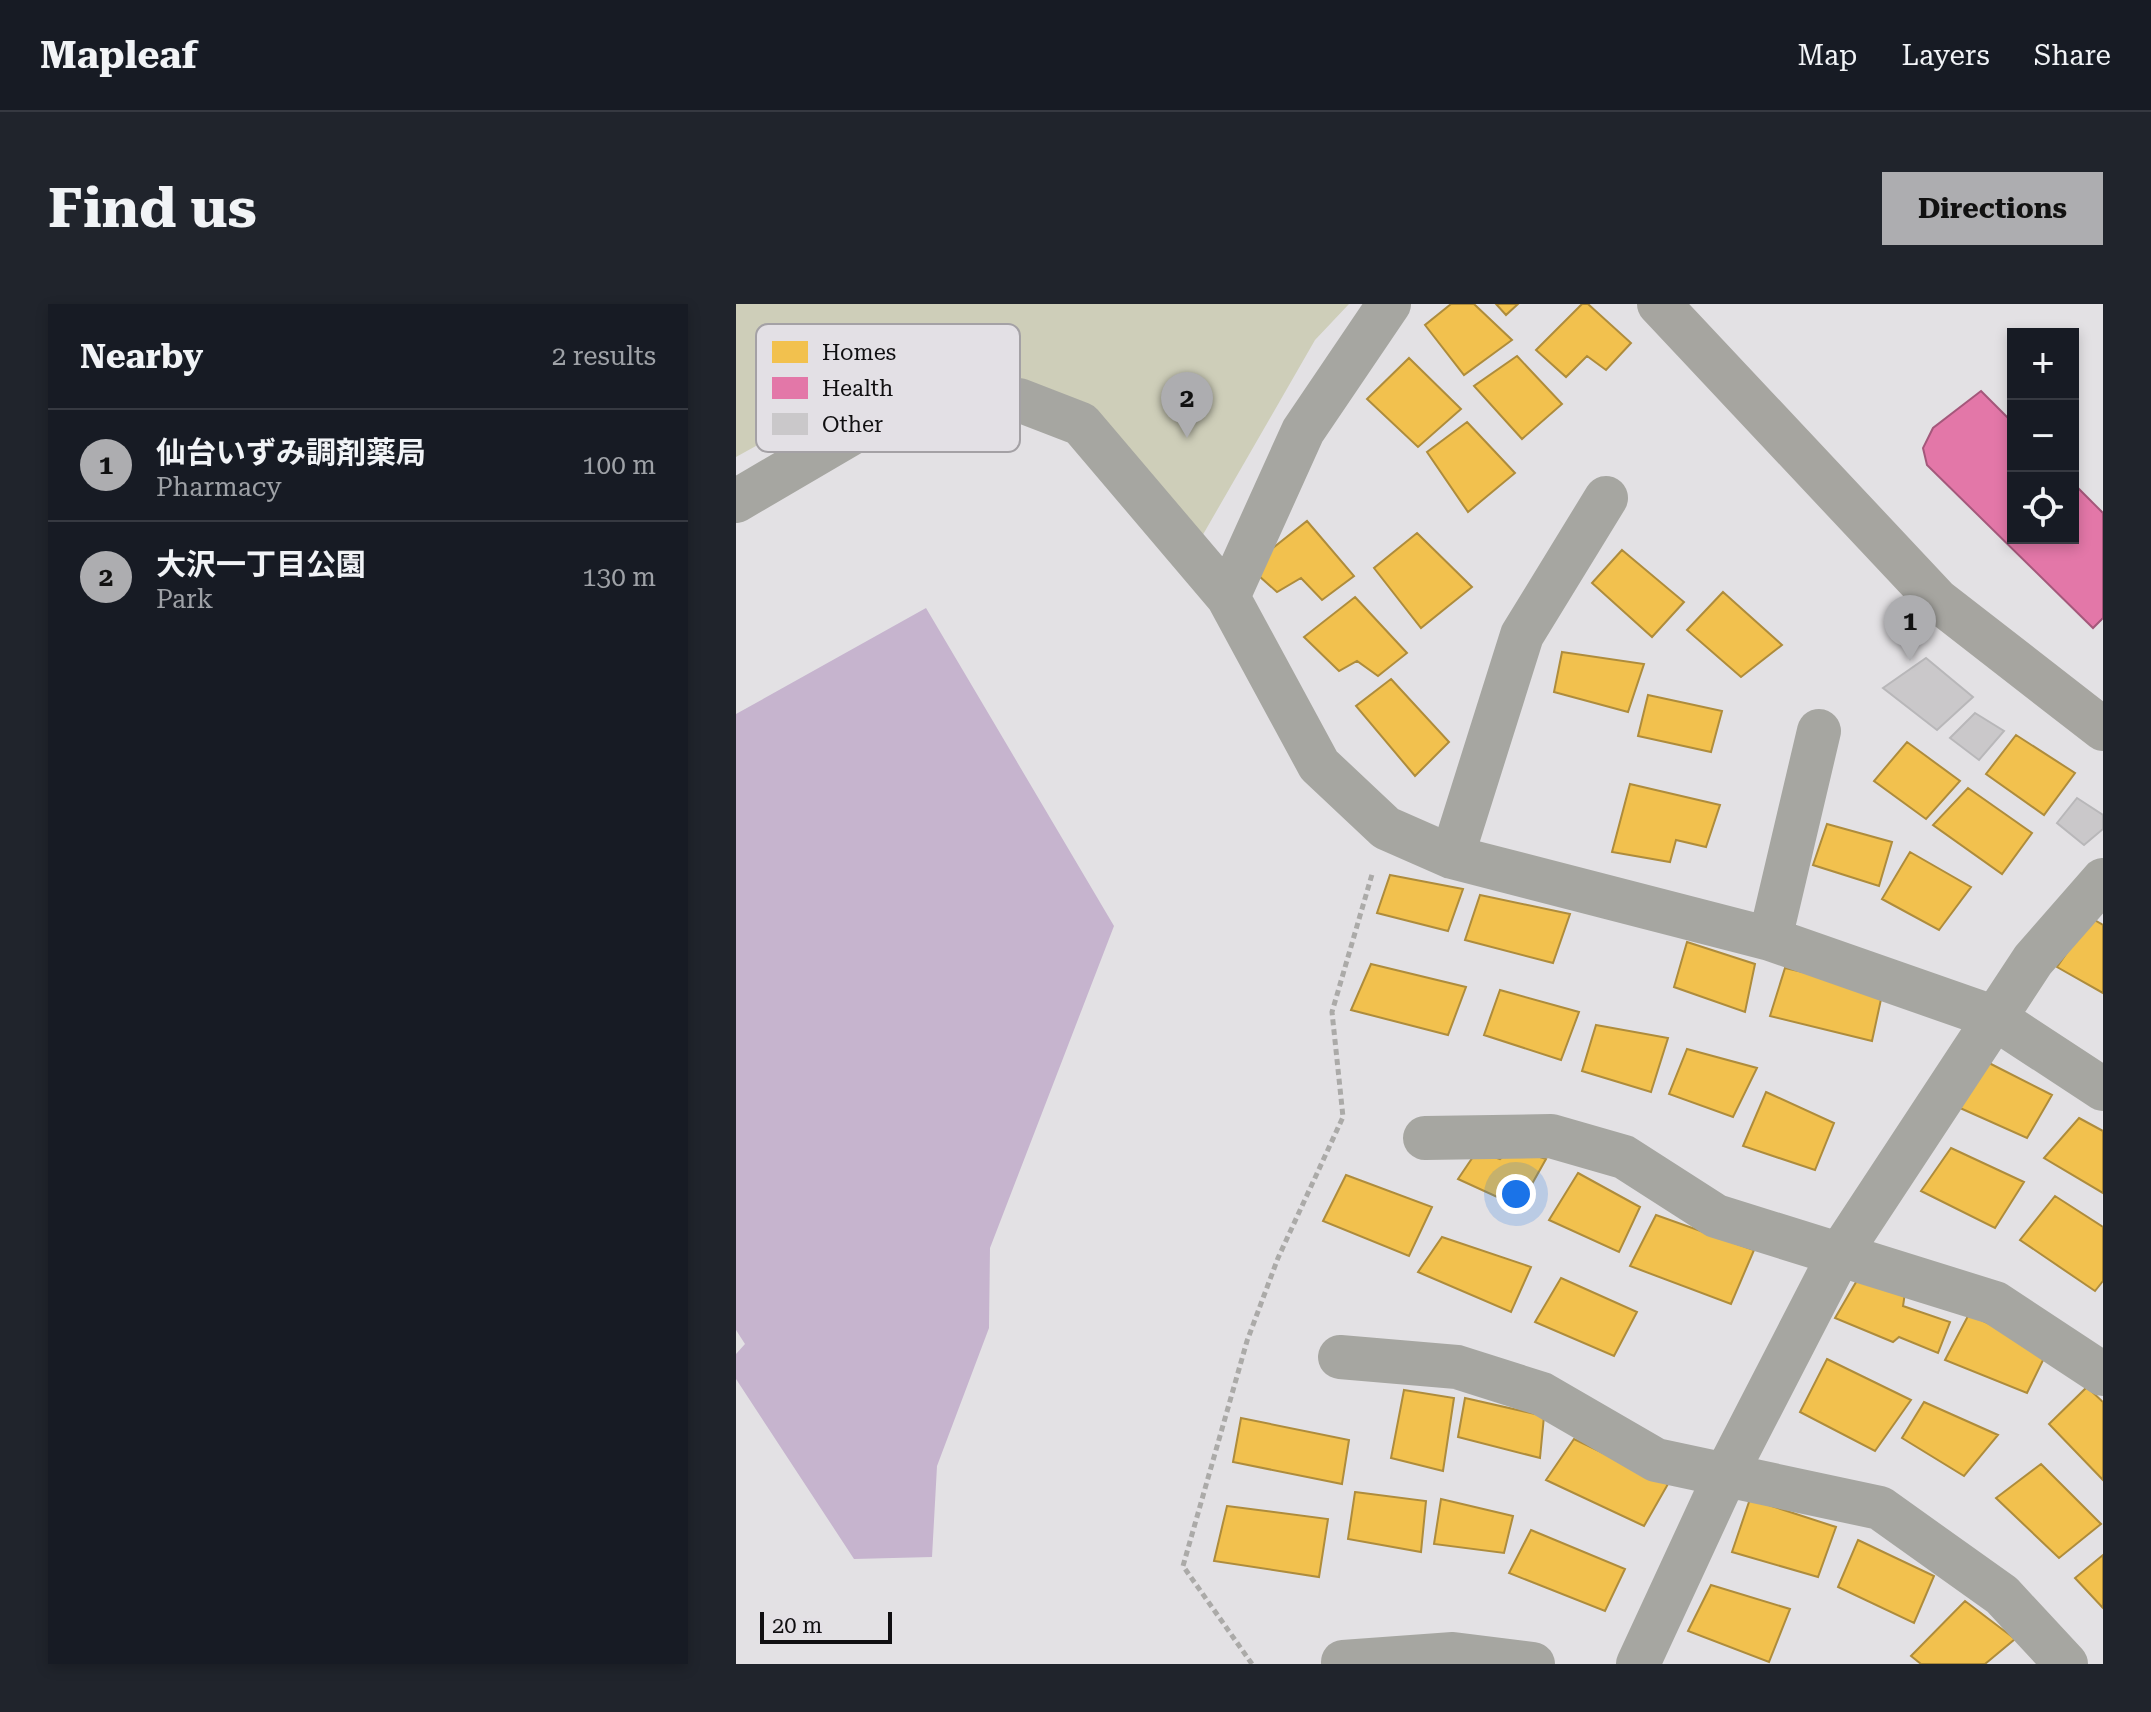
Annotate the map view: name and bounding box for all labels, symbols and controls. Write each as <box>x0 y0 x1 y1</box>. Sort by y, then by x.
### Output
text: Mapleaf <box>40 33 198 77</box>
text: Map <box>1798 39 1857 72</box>
text: Layers <box>1901 39 1990 72</box>
text: Share <box>2034 39 2111 72</box>
button: Directions <box>1882 172 2103 245</box>
text: Find us <box>48 175 257 241</box>
legend <box>756 324 1020 452</box>
map controls <box>2007 328 2079 544</box>
button: + <box>2007 328 2079 400</box>
text: Nearby <box>80 336 203 376</box>
text: Homes <box>822 340 896 365</box>
text: 2 results <box>552 341 656 371</box>
pin: 2 <box>1161 372 1213 438</box>
text: Health <box>822 376 893 401</box>
button: − <box>2007 400 2079 472</box>
text: Other <box>822 412 883 437</box>
text: 仙台いずみ調剤薬局 <box>156 435 426 470</box>
text: 1 <box>99 450 113 480</box>
text: 100 m <box>582 450 656 480</box>
text: Pharmacy <box>156 472 282 502</box>
button: locate <box>2007 472 2079 544</box>
text: 大沢一丁目公園 <box>156 547 366 582</box>
text: 2 <box>99 562 113 592</box>
text: 130 m <box>582 562 656 592</box>
text: Park <box>156 584 213 614</box>
pin: 1 <box>1884 595 1936 661</box>
your location <box>1496 1174 1536 1214</box>
scale bar <box>760 1608 892 1644</box>
text: 20 m <box>772 1613 822 1638</box>

